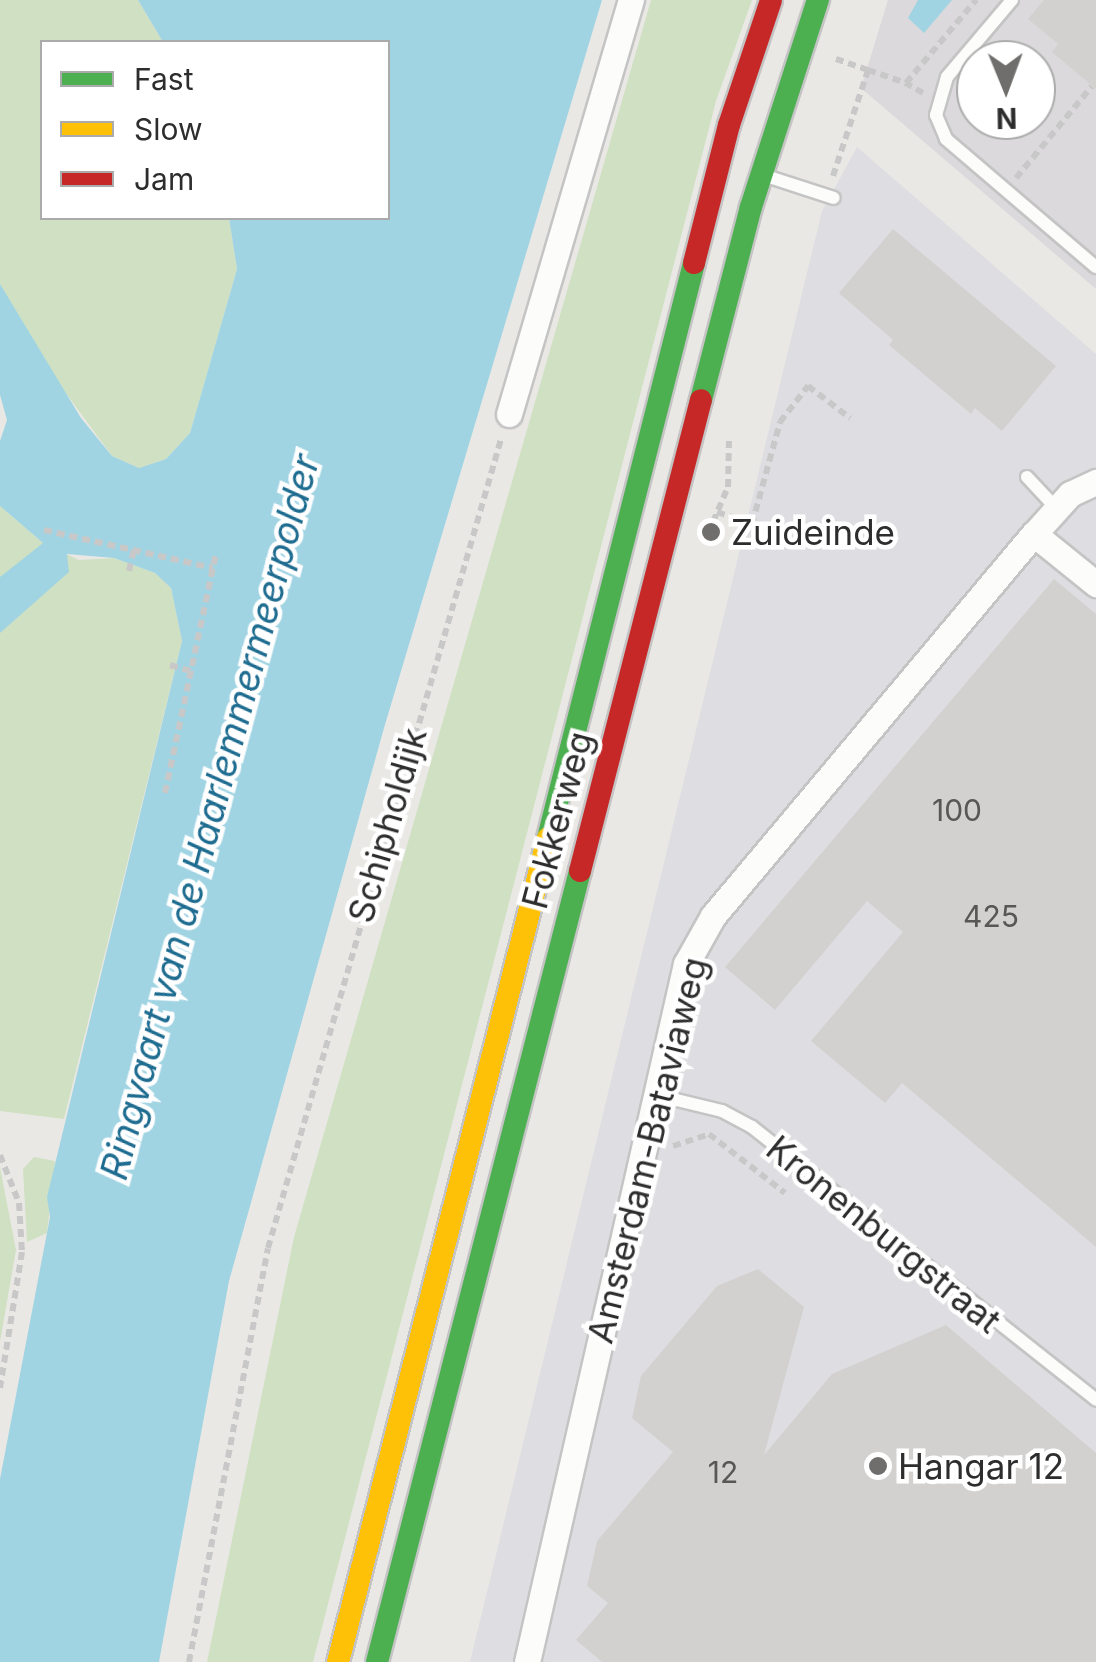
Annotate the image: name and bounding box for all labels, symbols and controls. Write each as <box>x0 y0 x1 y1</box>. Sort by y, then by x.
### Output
legend <box>40 40 390 220</box>
north arrow <box>956 40 1056 140</box>
text: Fast <box>134 61 193 97</box>
text: N <box>996 101 1017 135</box>
text: Slow <box>134 111 203 147</box>
text: Jam <box>134 161 194 197</box>
water label: Ringvaart van de Haarlemmermeerpolder <box>91 449 329 1185</box>
place label: Zuideinde <box>731 511 895 553</box>
marker: Zuideinde <box>700 521 722 543</box>
street label: Schipholdijk <box>339 723 435 927</box>
street label: Fokkerweg <box>513 727 601 913</box>
house number: 100 <box>932 792 982 828</box>
house number: 425 <box>963 898 1019 934</box>
street label: Amsterdam-Bataviaweg <box>579 953 715 1347</box>
street label: Kronenburgstraat <box>759 1127 1009 1341</box>
place label: Hangar 12 <box>898 1445 1064 1487</box>
house number: 12 <box>708 1454 738 1490</box>
marker: Hangar 12 <box>867 1455 889 1477</box>

